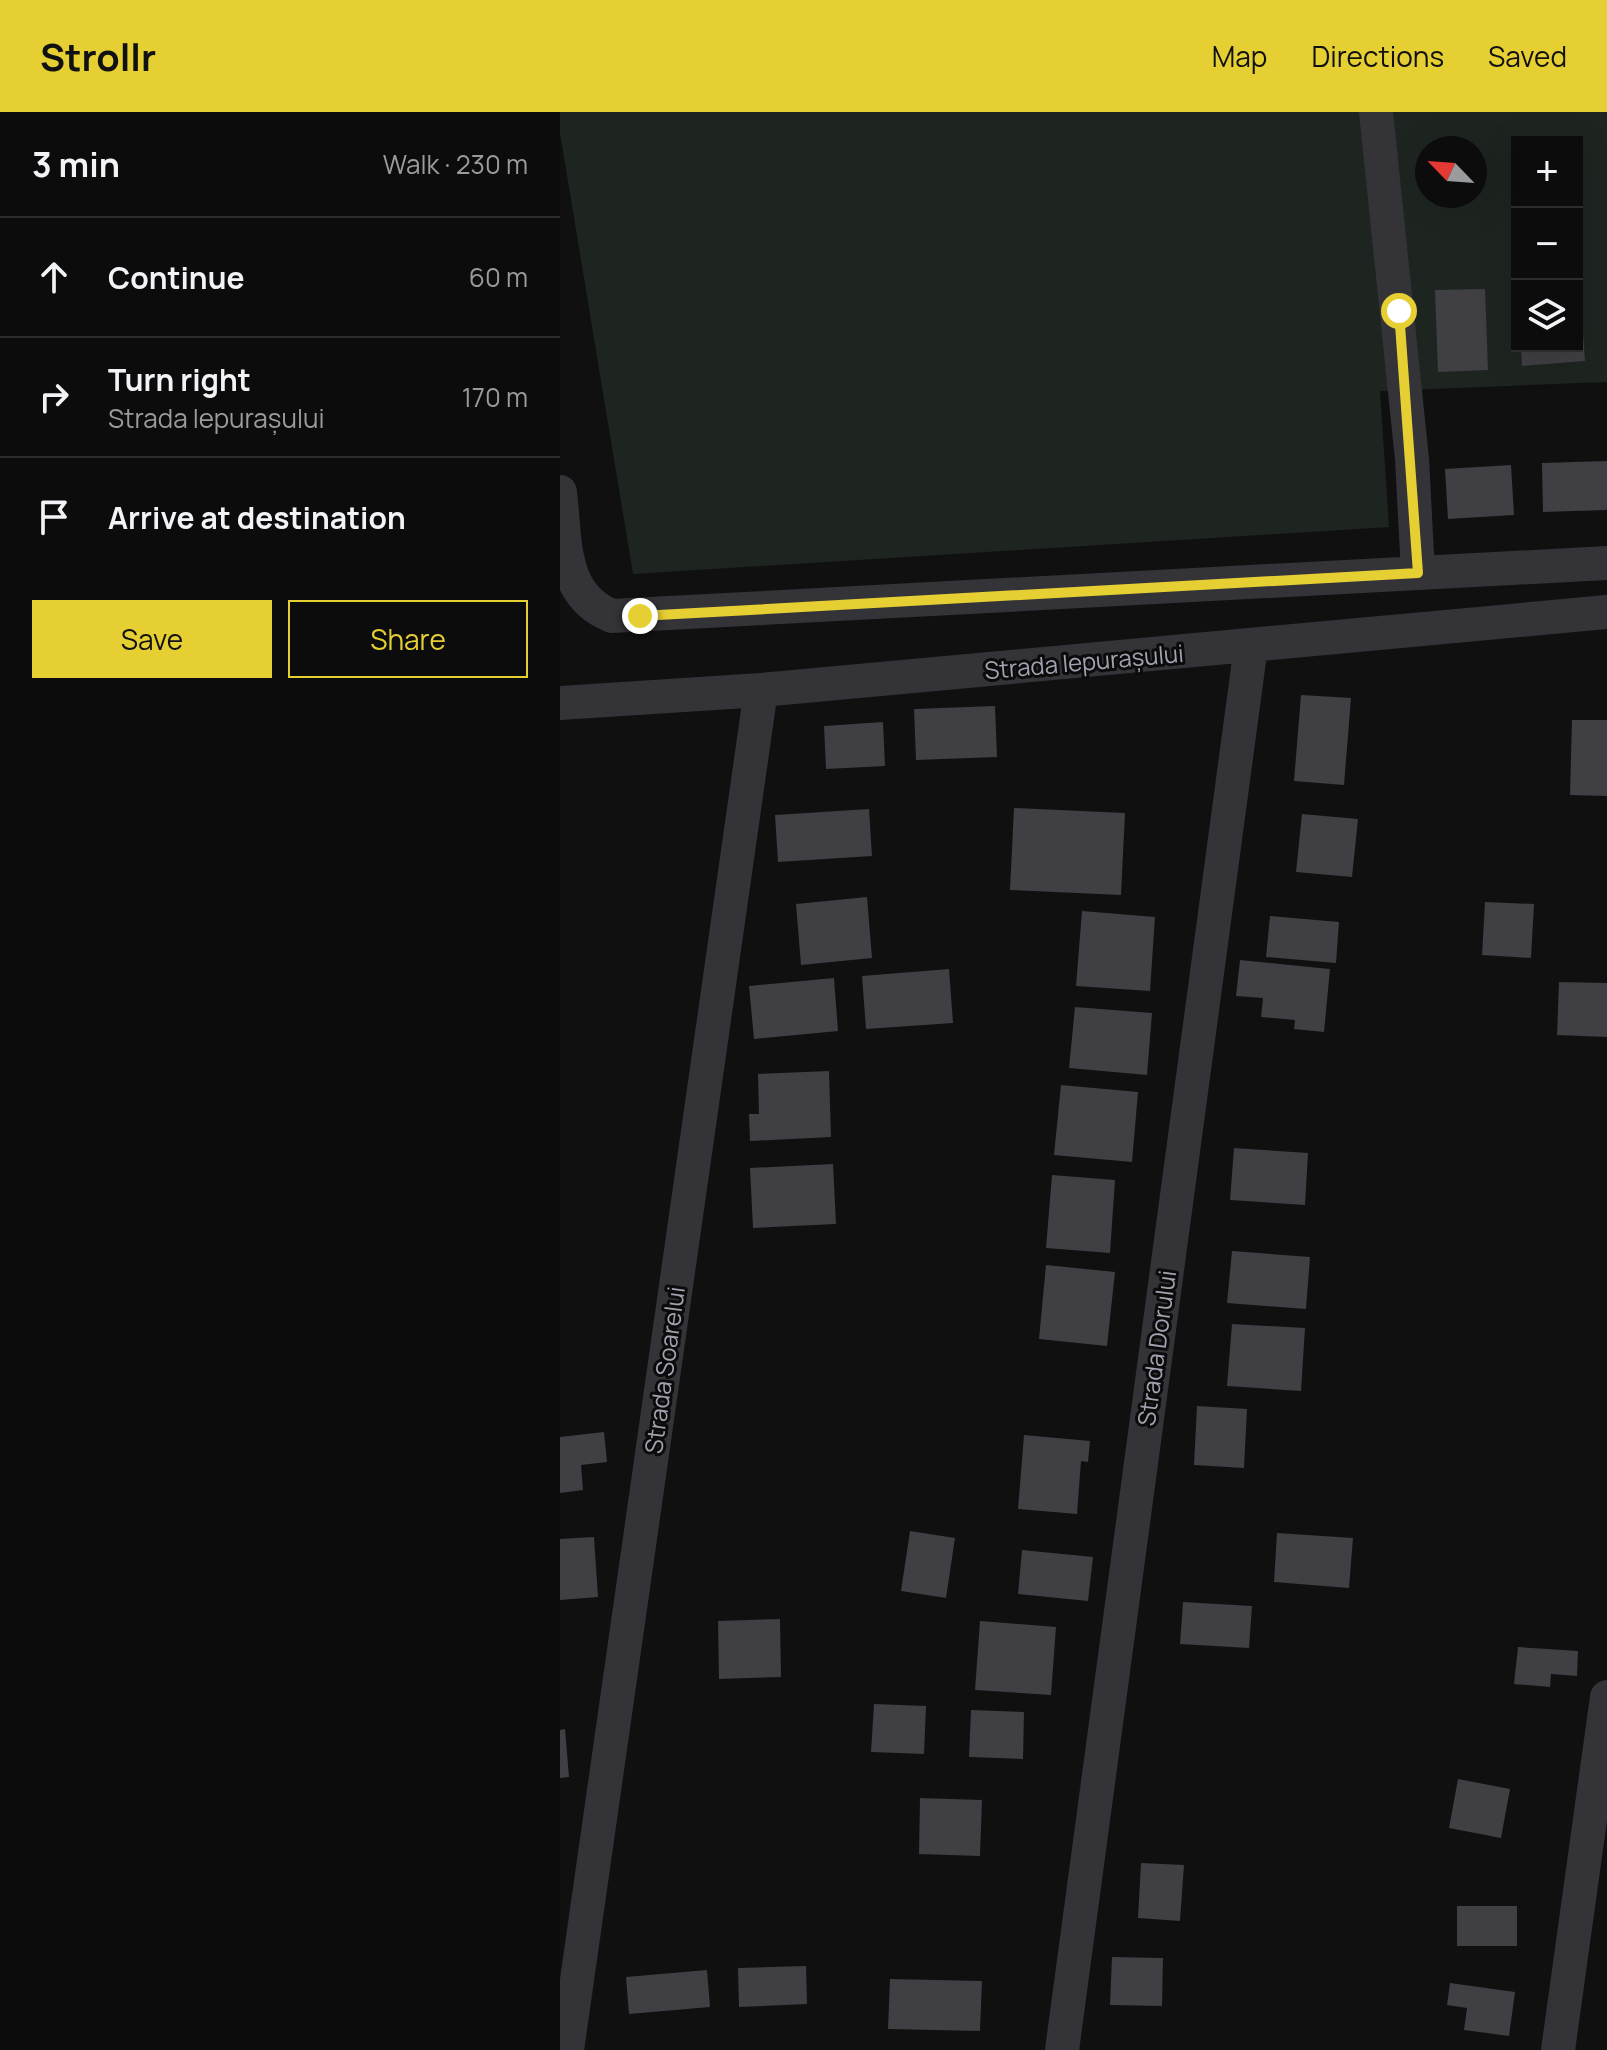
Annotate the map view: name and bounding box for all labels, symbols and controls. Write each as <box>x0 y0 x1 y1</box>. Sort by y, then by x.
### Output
text: Strollr <box>40 30 156 82</box>
text: Map <box>1212 37 1267 75</box>
text: Directions <box>1311 37 1444 75</box>
text: Saved <box>1488 37 1567 75</box>
north arrow <box>1415 136 1487 208</box>
map controls <box>1511 136 1583 352</box>
button: + <box>1511 136 1583 208</box>
text: 3 min <box>32 141 120 187</box>
text: Walk · 230 m <box>383 146 528 182</box>
button: − <box>1511 208 1583 280</box>
icon: ahead <box>32 255 76 299</box>
text: Continue <box>108 257 244 298</box>
text: 60 m <box>469 259 528 295</box>
button: layers <box>1511 280 1583 352</box>
route start <box>1381 293 1417 329</box>
text: Turn right <box>108 359 251 400</box>
icon: right <box>32 375 76 419</box>
text: 170 m <box>462 379 528 415</box>
text: Strada Iepurașului <box>108 400 324 436</box>
icon: arrive <box>32 495 76 539</box>
text: Arrive at destination <box>108 497 406 538</box>
route end <box>622 598 658 634</box>
button: Save <box>32 600 272 678</box>
button: Share <box>288 600 528 678</box>
street label: Strada Iepurașului <box>983 636 1185 686</box>
street label: Strada Dorului <box>1129 1268 1183 1428</box>
street label: Strada Soarelui <box>636 1284 692 1456</box>

